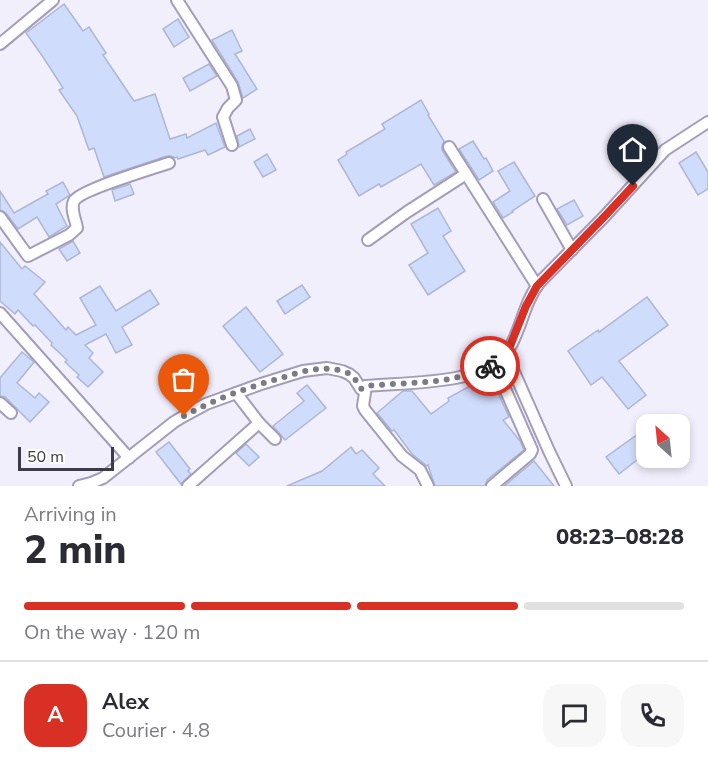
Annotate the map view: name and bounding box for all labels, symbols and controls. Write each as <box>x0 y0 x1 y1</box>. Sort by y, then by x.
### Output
pin <box>607 124 658 186</box>
icon: home <box>616 133 649 166</box>
courier <box>460 336 520 396</box>
icon: bike <box>474 350 507 383</box>
pin <box>158 354 209 416</box>
icon: bag <box>167 363 200 396</box>
north arrow <box>636 414 690 468</box>
map controls <box>636 414 690 468</box>
scale bar <box>18 444 114 472</box>
text: 50 m <box>27 446 64 468</box>
text: Arriving in <box>24 501 117 528</box>
text: 08:23–08:28 <box>556 522 684 552</box>
text: 2 min <box>24 524 127 577</box>
text: On the way · 120 m <box>24 619 200 646</box>
button: chat <box>543 684 606 747</box>
button: phone <box>621 684 684 747</box>
text: Alex <box>102 687 149 717</box>
text: A <box>47 700 64 730</box>
text: Courier · 4.8 <box>102 717 210 744</box>

